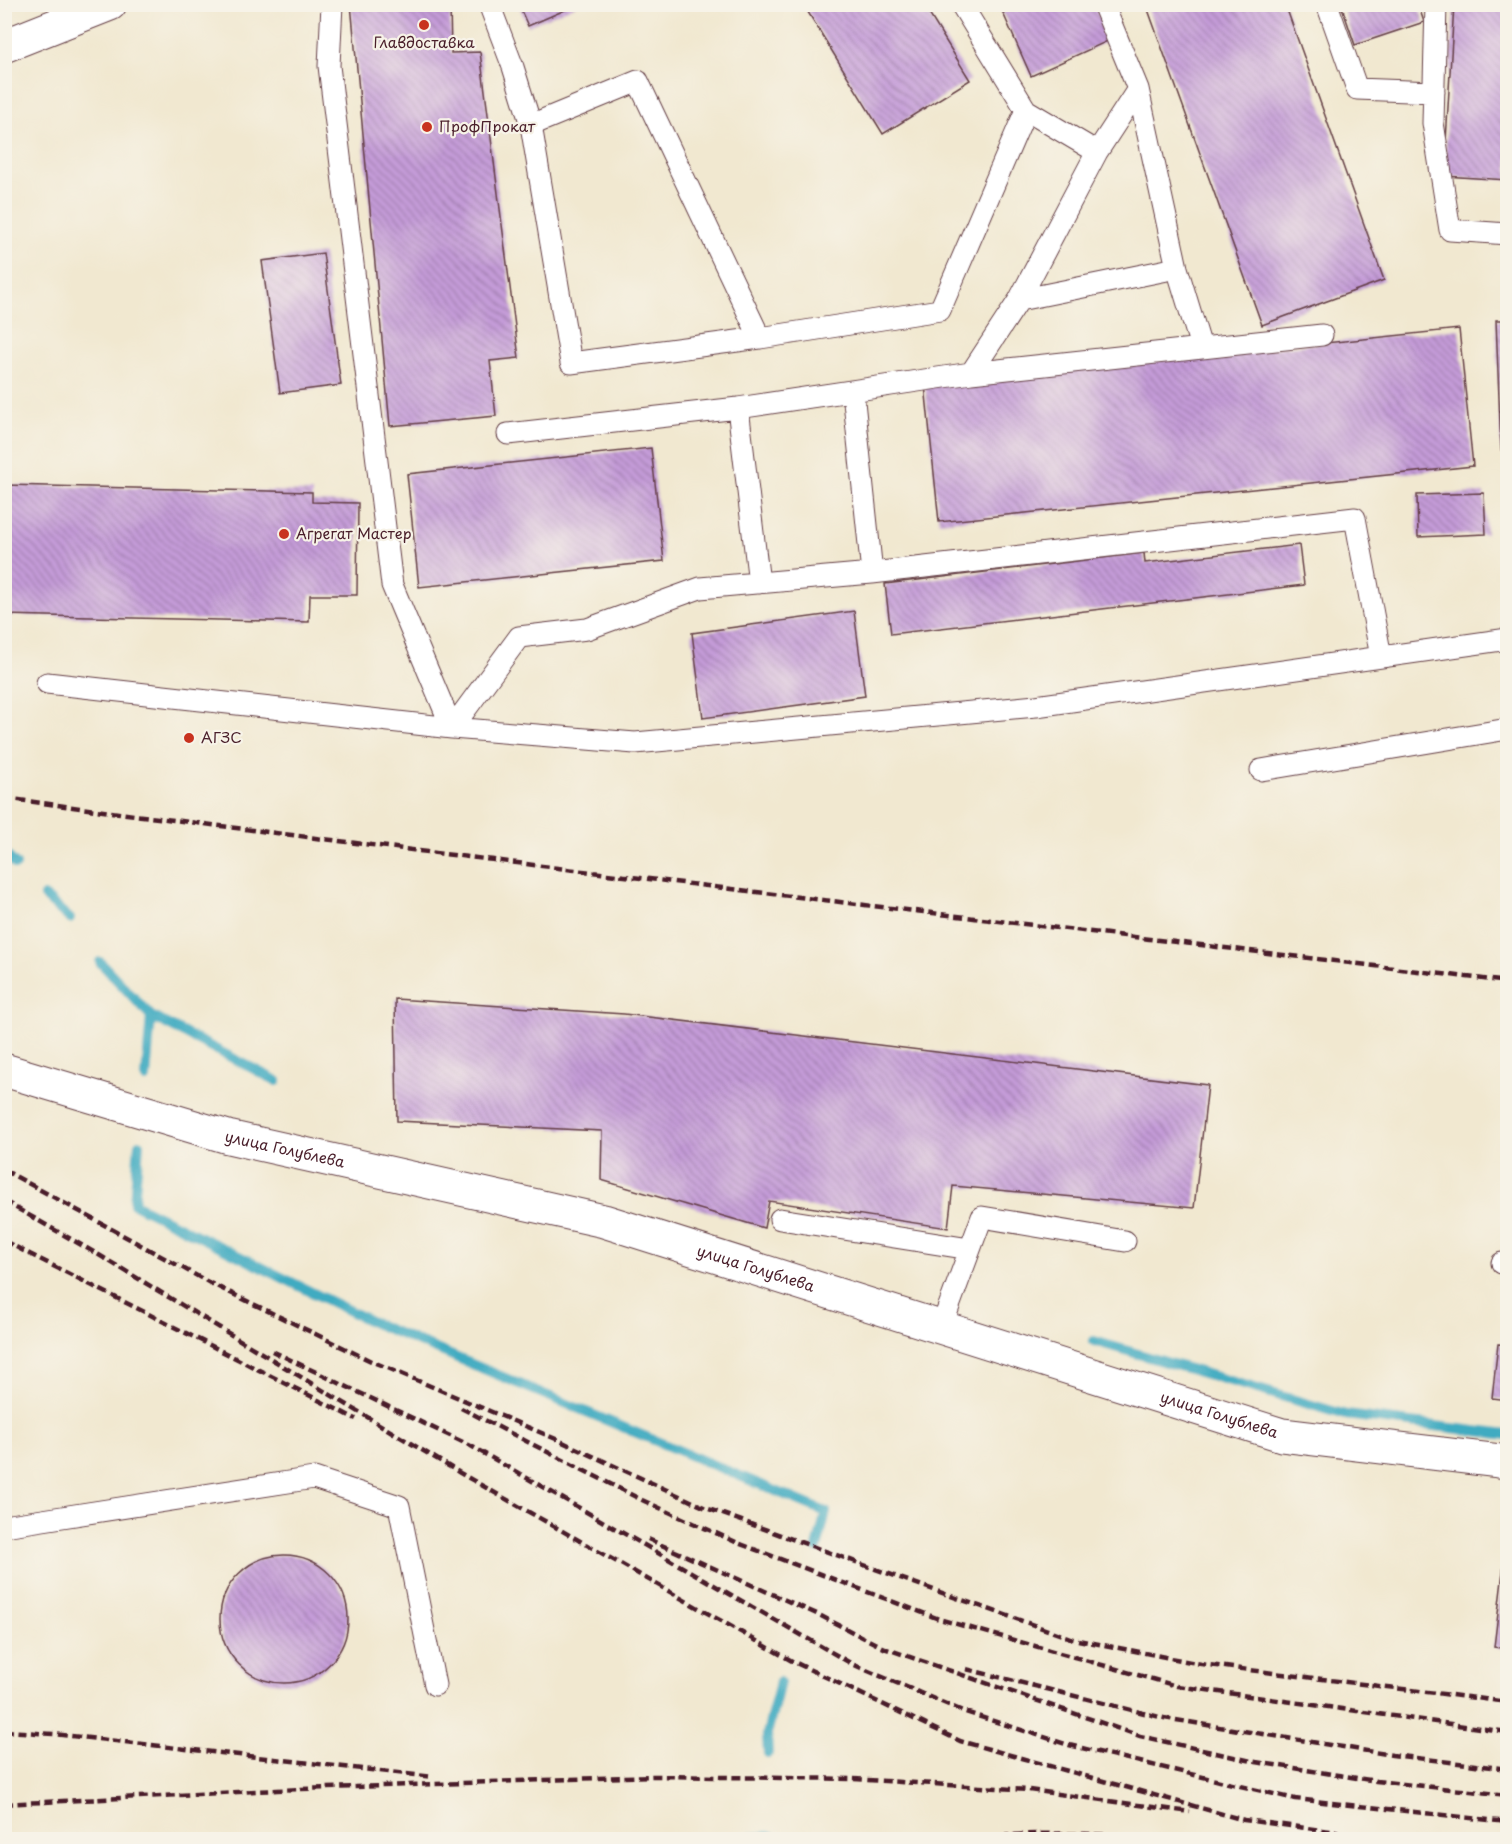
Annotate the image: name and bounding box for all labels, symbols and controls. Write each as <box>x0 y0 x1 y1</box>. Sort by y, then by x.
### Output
marker: Главдоставка <box>417 18 431 32</box>
place label: Главдоставка <box>373 30 475 53</box>
place label: ПрофПрокат <box>439 114 536 137</box>
marker: ПрофПрокат <box>420 120 434 134</box>
place label: Агрегат Мастер <box>296 521 412 544</box>
marker: Агрегат Мастер <box>277 527 291 541</box>
place label: АГЗС <box>201 725 242 748</box>
marker: АГЗС <box>182 731 196 745</box>
street label: улица Голублева <box>223 1124 348 1173</box>
street label: улица Голублева <box>694 1238 818 1297</box>
street label: улица Голублева <box>1158 1384 1282 1443</box>

